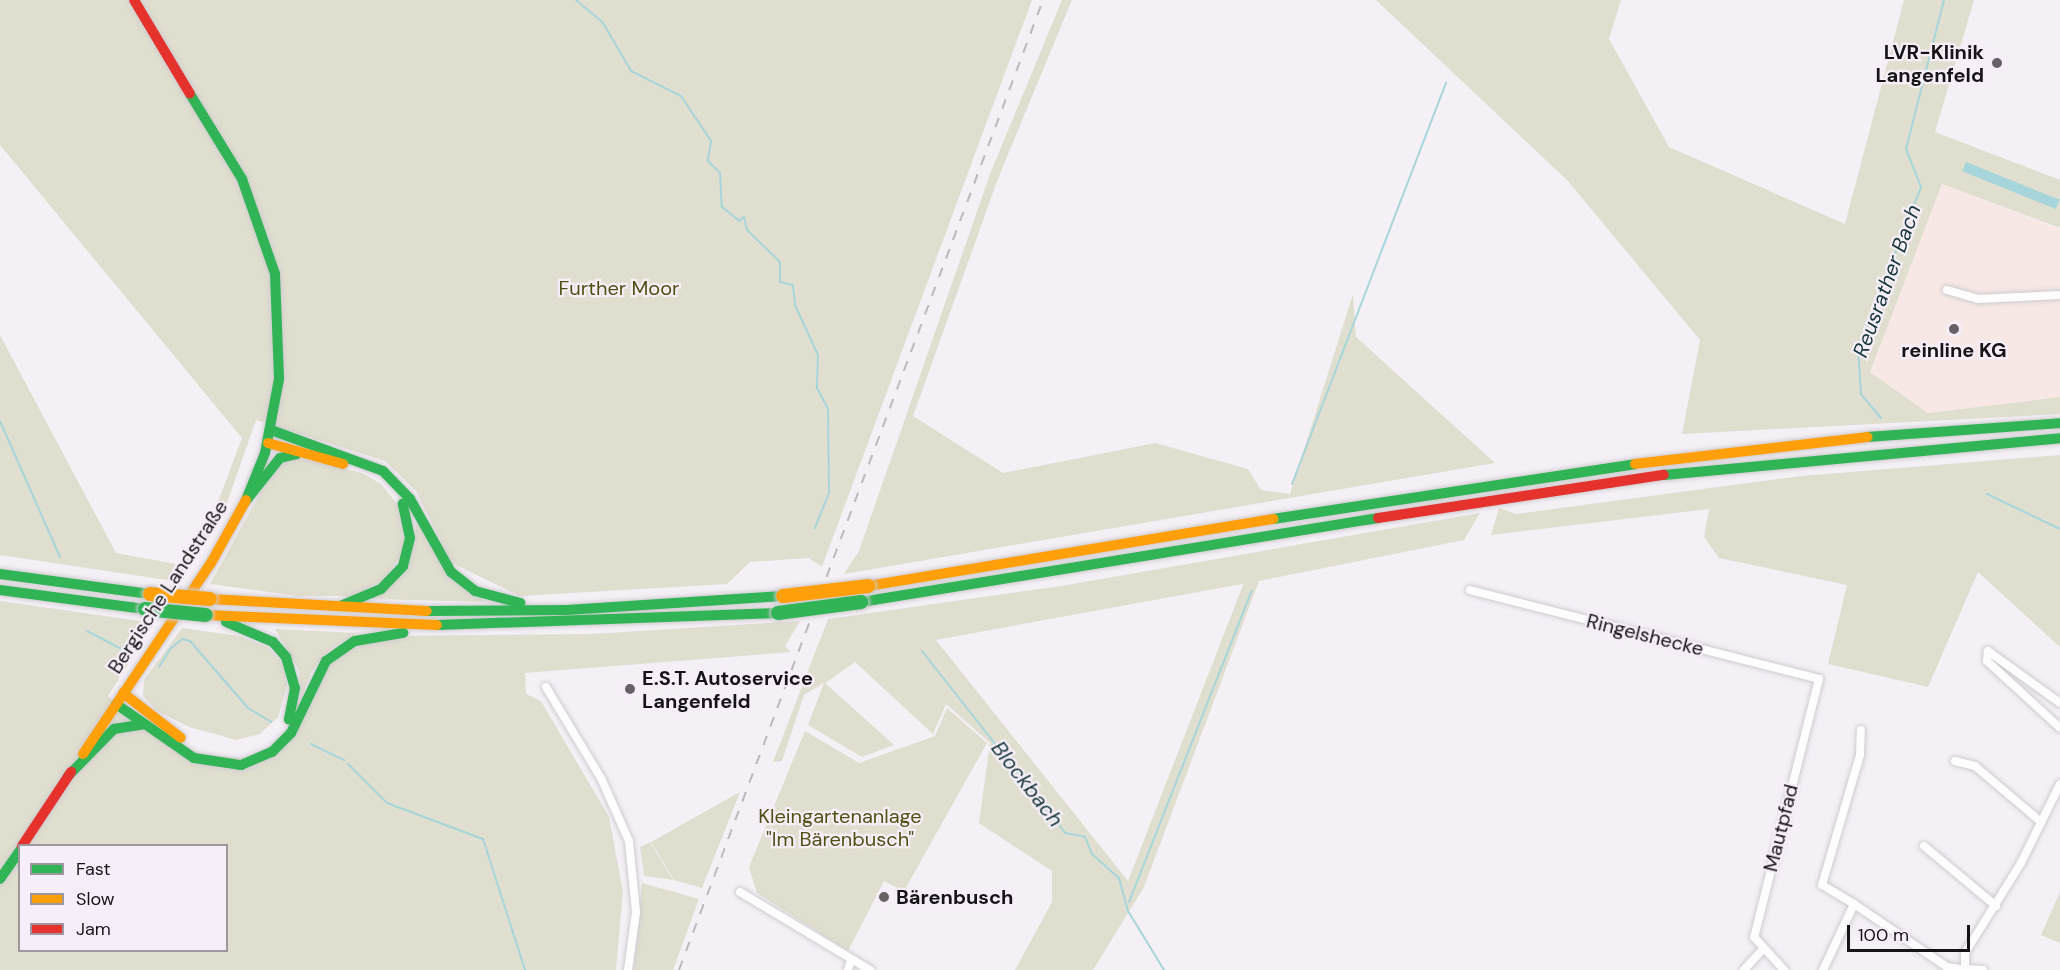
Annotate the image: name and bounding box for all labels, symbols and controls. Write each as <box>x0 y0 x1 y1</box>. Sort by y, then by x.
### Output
place label: LVR-Klinik Langenfeld <box>1875 40 1984 87</box>
marker: LVR-Klinik Langenfeld <box>1988 54 2006 72</box>
water label: Reusrather Bach <box>1848 201 1926 361</box>
park label: Further Moor <box>559 276 679 300</box>
marker: reinline KG <box>1947 322 1961 336</box>
place label: reinline KG <box>1901 338 2007 362</box>
street label: Bergische Landstraße <box>103 496 233 678</box>
street label: Ringelshecke <box>1584 609 1706 661</box>
place label: E.S.T. Autoservice Langenfeld <box>642 666 813 713</box>
marker: E.S.T. Autoservice Langenfeld <box>623 682 637 696</box>
water label: Blockbach <box>986 736 1068 832</box>
street label: Mautpfad <box>1759 782 1803 874</box>
park label: Kleingartenanlage "Im Bärenbusch" <box>758 805 922 852</box>
legend <box>18 844 228 952</box>
text: Fast <box>76 857 111 881</box>
place label: Bärenbusch <box>896 885 1013 909</box>
text: Slow <box>76 887 115 911</box>
marker: Bärenbusch <box>877 890 891 904</box>
scale bar <box>1850 913 1973 951</box>
text: Jam <box>76 917 111 941</box>
text: 100 m <box>1858 923 1909 947</box>

